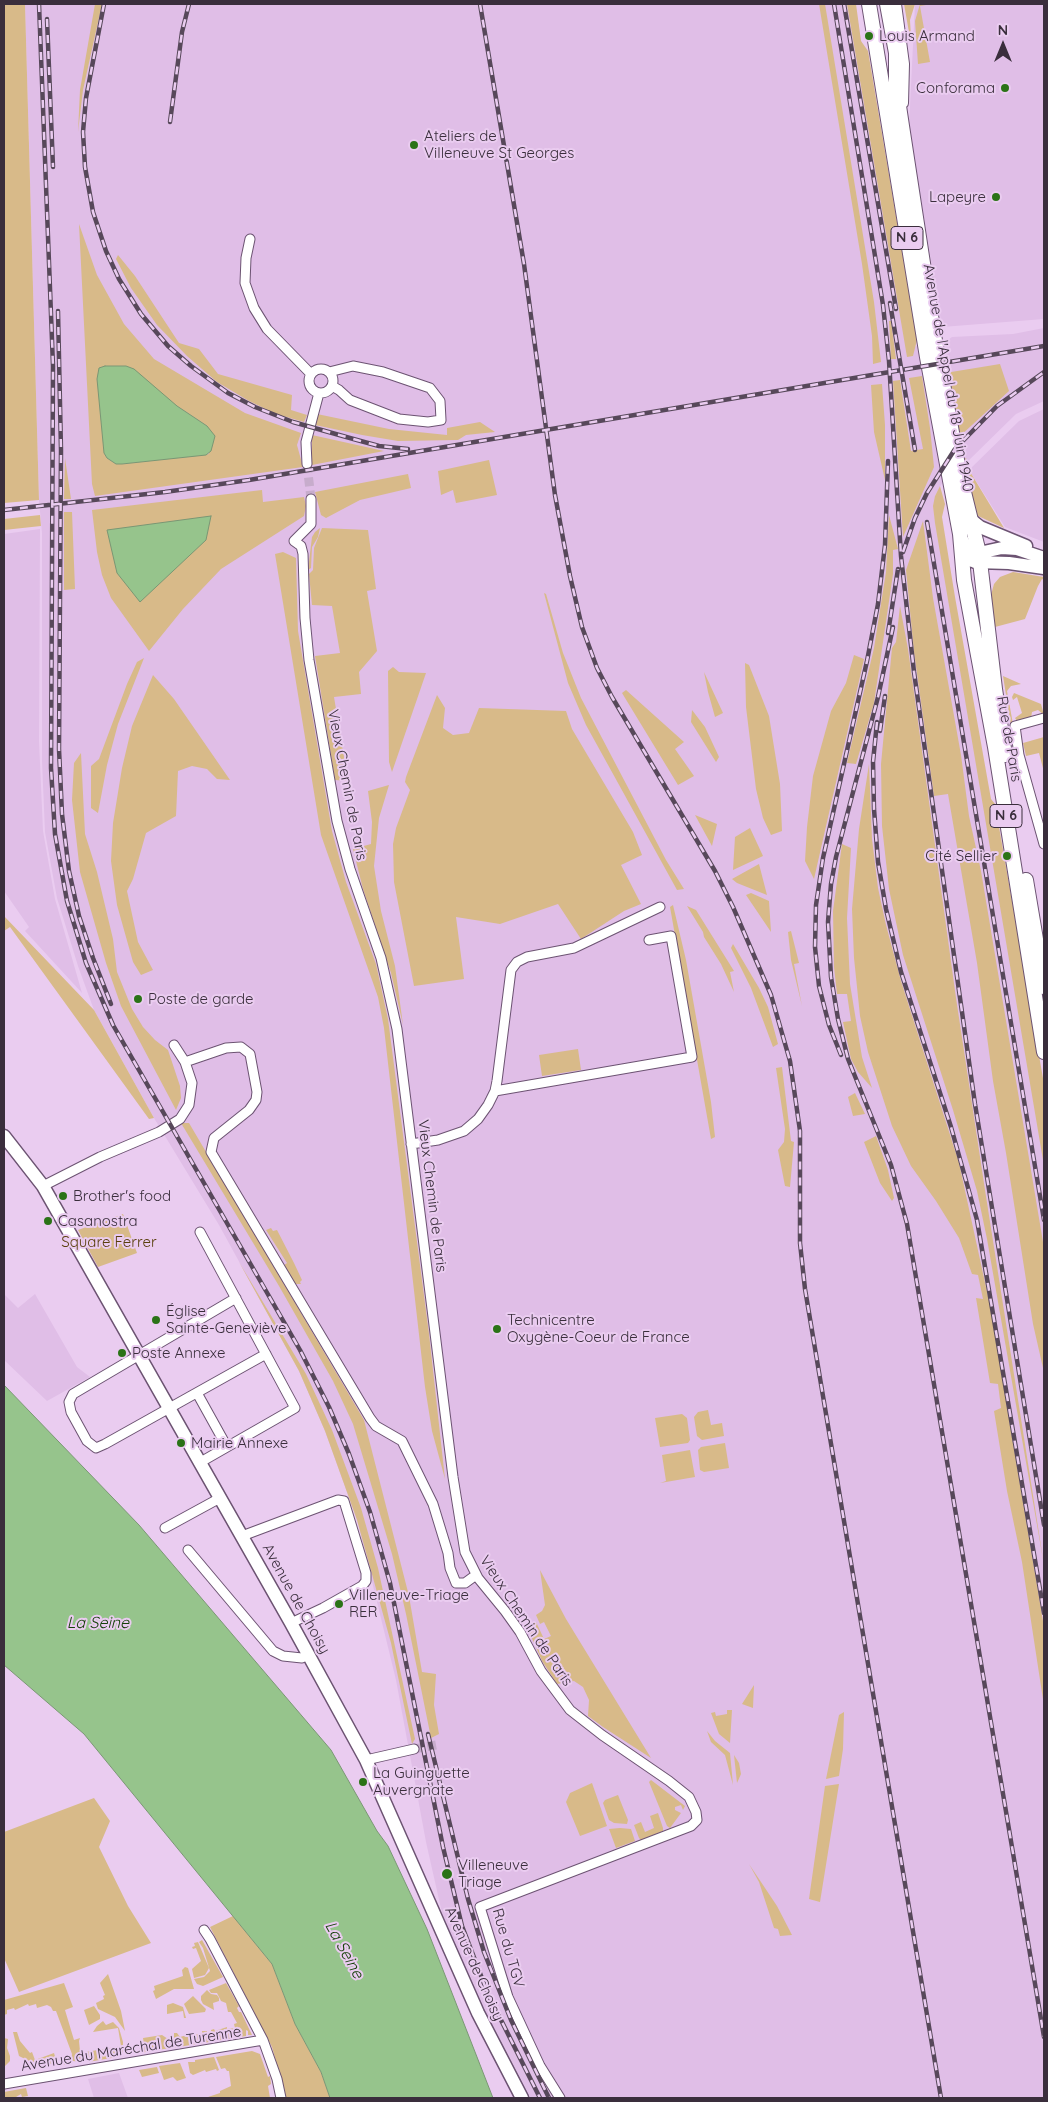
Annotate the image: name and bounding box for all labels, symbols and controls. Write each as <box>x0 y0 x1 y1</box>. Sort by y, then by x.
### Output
north arrow <box>978 20 1028 70</box>
text: N <box>998 21 1008 39</box>
place label: Louis Armand <box>879 27 975 45</box>
marker: Louis Armand <box>863 30 875 42</box>
place label: Conforama <box>916 79 995 97</box>
marker: Conforama <box>999 82 1011 94</box>
place label: Ateliers de Villeneuve St Georges <box>424 127 574 162</box>
marker: Ateliers de Villeneuve St Georges <box>408 139 420 151</box>
place label: Lapeyre <box>929 188 986 206</box>
marker: Lapeyre <box>990 191 1002 203</box>
road number: N 6 <box>891 227 923 250</box>
street label: Avenue de l'Appel du 18 Juin 1940 <box>919 263 977 493</box>
street label: Rue de Paris <box>993 695 1025 783</box>
street label: Vieux Chemin de Paris <box>324 708 370 862</box>
road number: N 6 <box>990 804 1022 828</box>
place label: Cité Sellier <box>925 847 997 865</box>
marker: Cité Sellier <box>1001 850 1013 862</box>
place label: Poste de garde <box>148 990 254 1008</box>
marker: Poste de garde <box>132 993 144 1005</box>
street label: Vieux Chemin de Paris <box>414 1119 450 1273</box>
place label: Brother's food <box>73 1187 171 1205</box>
marker: Brother's food <box>57 1190 69 1202</box>
place label: Casanostra <box>58 1212 138 1230</box>
marker: Casanostra <box>42 1215 54 1227</box>
park label: Square Ferrer <box>61 1233 157 1251</box>
place label: Église Sainte-Geneviève <box>166 1302 287 1337</box>
place label: Technicentre Oxygène-Coeur de France <box>507 1311 690 1346</box>
marker: Église Sainte-Geneviève <box>150 1314 162 1326</box>
marker: Technicentre Oxygène-Coeur de France <box>491 1323 503 1335</box>
place label: Poste Annexe <box>132 1344 225 1362</box>
marker: Poste Annexe <box>116 1347 128 1359</box>
place label: Mairie Annexe <box>191 1434 288 1452</box>
marker: Mairie Annexe <box>175 1437 187 1449</box>
street label: Avenue de Choisy <box>258 1541 334 1657</box>
street label: Vieux Chemin de Paris <box>476 1552 576 1690</box>
place label: Villeneuve-Triage RER <box>349 1586 469 1621</box>
marker: Villeneuve-Triage RER <box>333 1598 345 1610</box>
water label: La Seine <box>67 1613 129 1633</box>
place label: La Guinguette Auvergnate <box>373 1764 470 1799</box>
marker: La Guinguette Auvergnate <box>357 1776 369 1788</box>
place label: Villeneuve Triage <box>458 1856 528 1891</box>
marker: Villeneuve Triage <box>440 1867 454 1881</box>
street label: Avenue de Choisy <box>441 1904 507 2024</box>
street label: Rue du TGV <box>488 1906 528 1990</box>
water label: La Seine <box>320 1918 368 1982</box>
street label: Avenue du Maréchal de Turenne <box>20 2023 242 2075</box>

